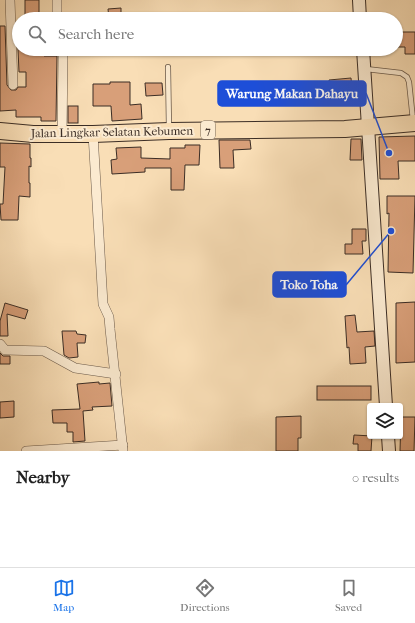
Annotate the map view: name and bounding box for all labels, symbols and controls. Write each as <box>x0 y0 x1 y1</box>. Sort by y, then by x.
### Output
search box <box>12 12 403 56</box>
icon: search <box>26 23 48 45</box>
text: Search here <box>58 25 134 43</box>
callout: Warung Makan Dahayu <box>218 81 366 106</box>
text: Warung Makan Dahayu <box>225 86 359 102</box>
road number: 7 <box>201 121 215 139</box>
street label: Jalan Lingkar Selatan Kebumen <box>30 124 193 140</box>
callout: Toko Toha <box>273 272 346 297</box>
text: Toko Toha <box>279 277 339 292</box>
map controls <box>367 403 403 439</box>
button: layers <box>367 403 403 439</box>
text: Nearby <box>16 467 70 487</box>
text: 0 results <box>352 470 399 485</box>
tab: Map <box>53 577 75 614</box>
tab: Directions <box>180 577 230 614</box>
tab: Saved <box>335 577 362 614</box>

